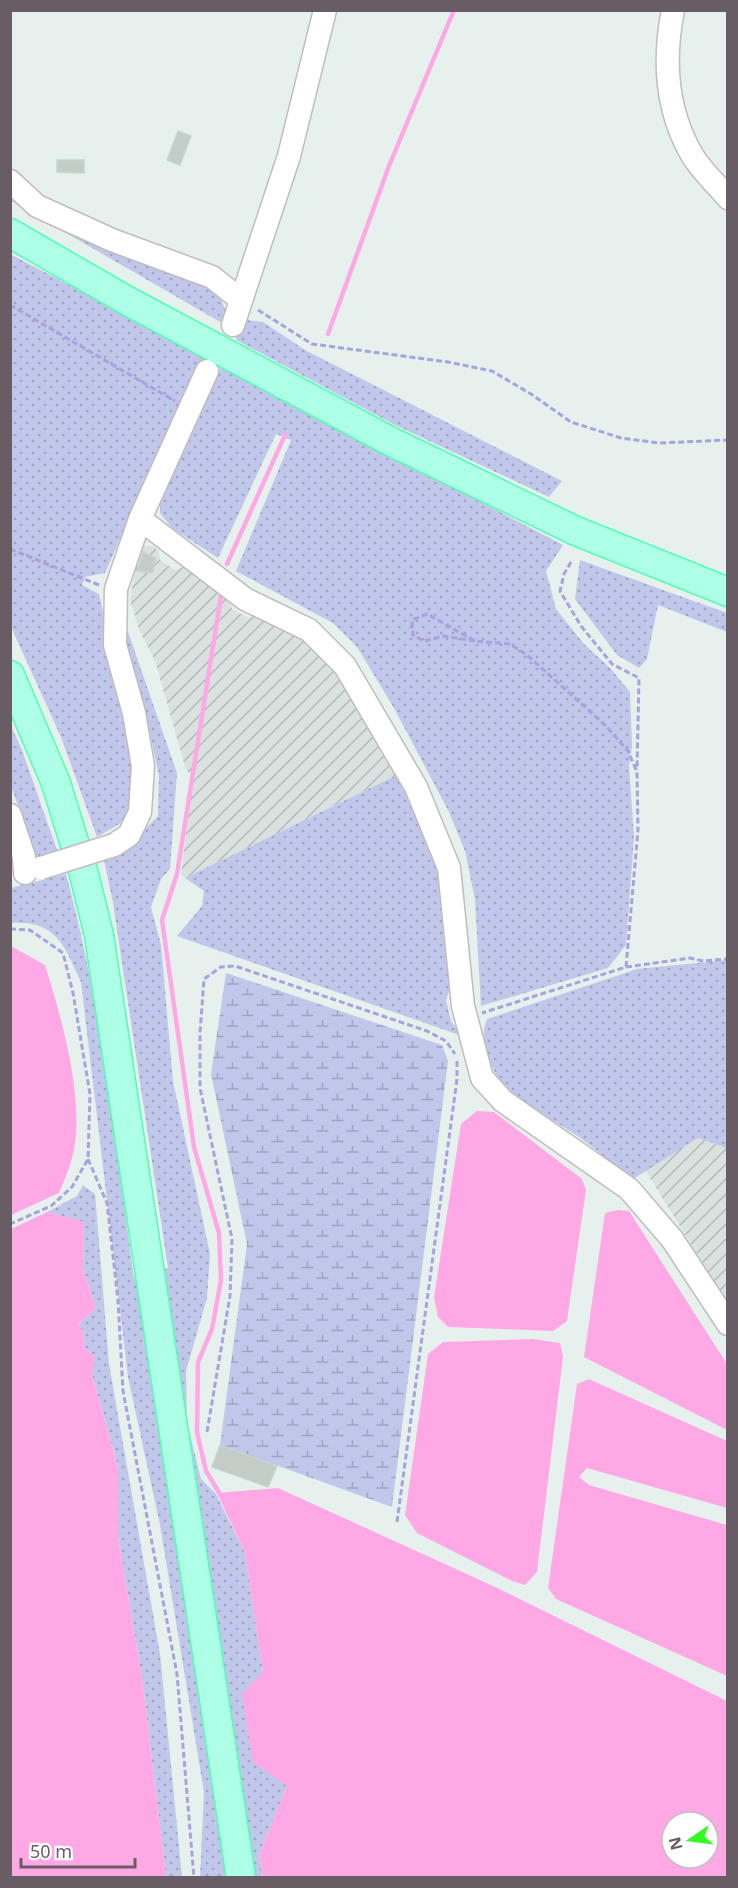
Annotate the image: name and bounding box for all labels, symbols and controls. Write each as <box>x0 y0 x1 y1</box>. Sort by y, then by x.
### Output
north arrow <box>660 1810 720 1870</box>
scale bar <box>21 1831 135 1869</box>
text: N <box>663 1835 688 1853</box>
text: 50 m <box>30 1839 72 1863</box>

